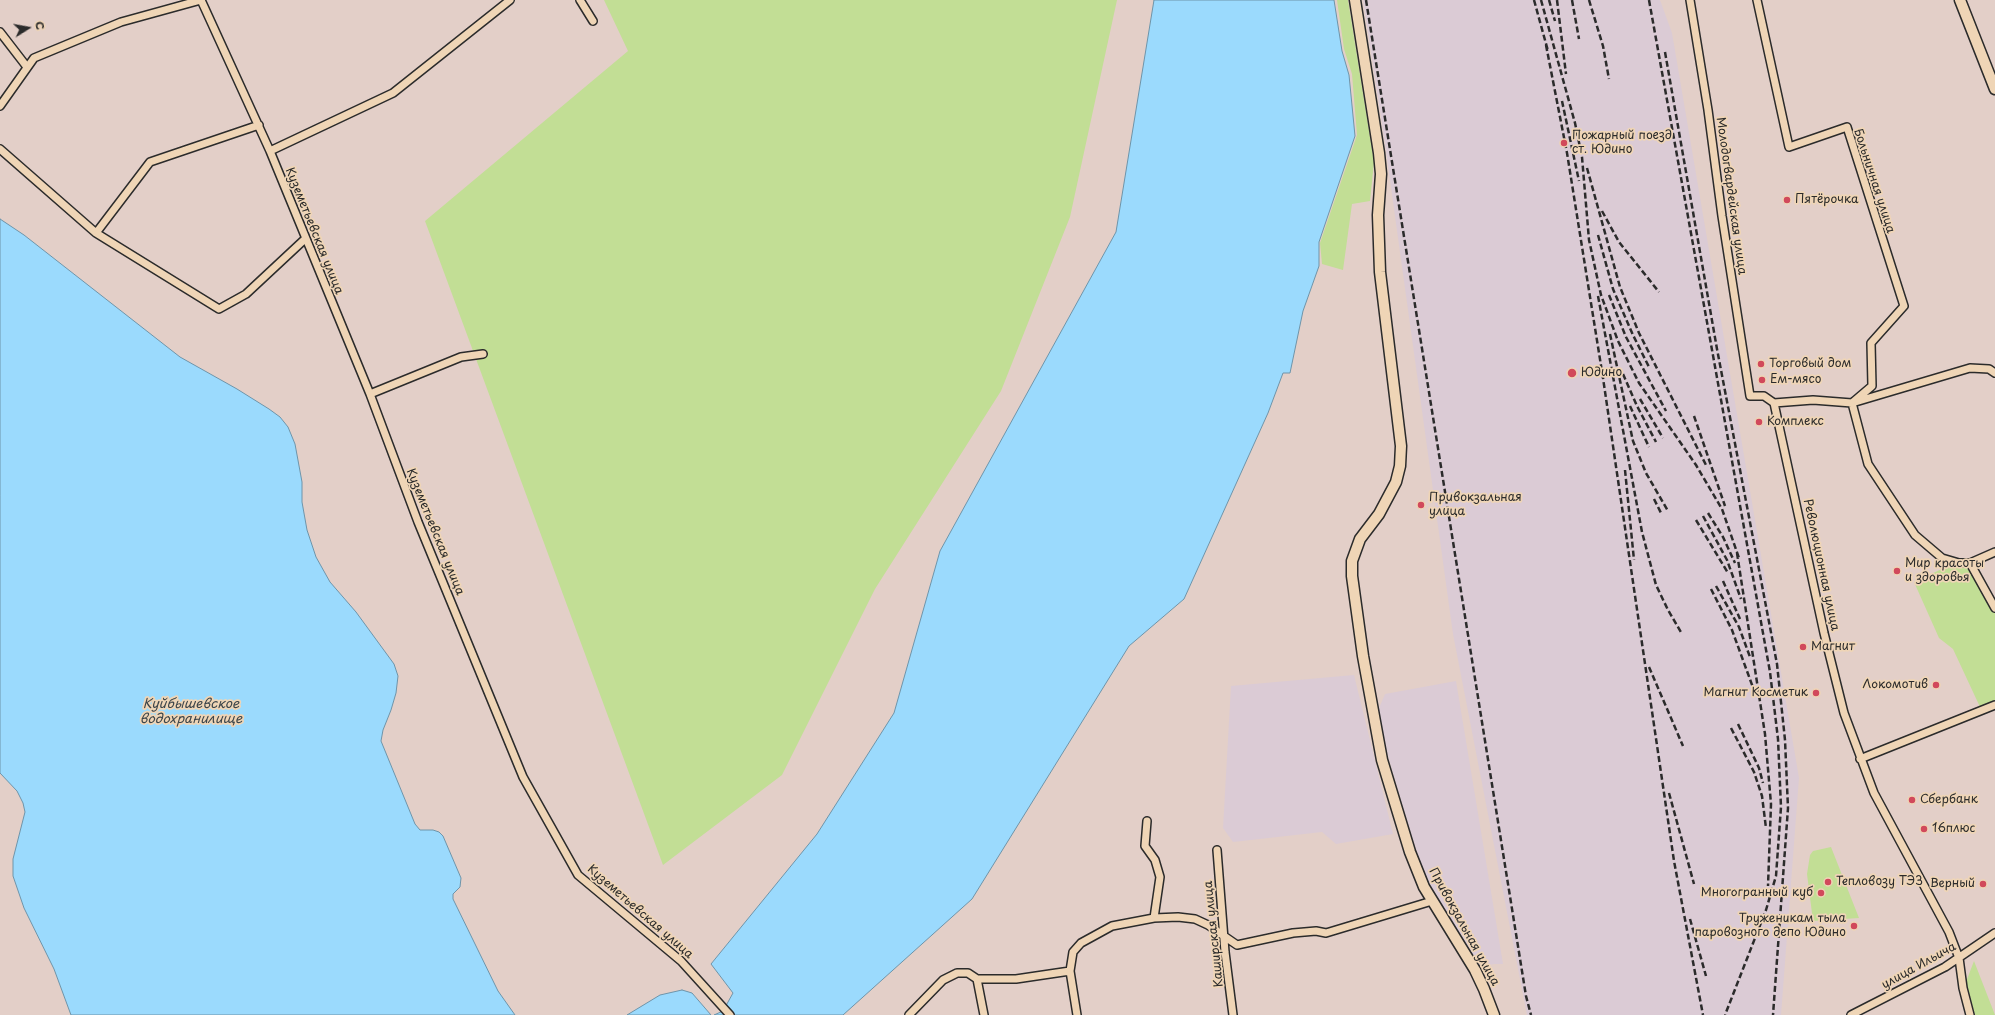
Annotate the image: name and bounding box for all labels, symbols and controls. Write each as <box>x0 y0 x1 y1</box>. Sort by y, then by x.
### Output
north arrow <box>8 8 48 48</box>
text: С <box>31 20 49 31</box>
street label: Молодогвардейская улица <box>1713 116 1749 276</box>
street label: Больничная улица <box>1850 127 1898 235</box>
place label: Пожарный поезд ст. Юдино <box>1572 129 1672 157</box>
marker: Пожарный поезд ст. Юдино <box>1559 138 1569 148</box>
street label: Куземетьевская улица <box>282 166 346 296</box>
place label: Пятёрочка <box>1795 193 1858 207</box>
marker: Пятёрочка <box>1782 195 1792 205</box>
place label: Торговый дом <box>1769 357 1851 371</box>
marker: Торговый дом <box>1756 359 1766 369</box>
place label: Юдино <box>1581 366 1622 380</box>
marker: Юдино <box>1566 367 1578 379</box>
place label: Ем-мясо <box>1770 373 1821 387</box>
marker: Ем-мясо <box>1757 375 1767 385</box>
place label: Комплекс <box>1767 415 1824 429</box>
marker: Комплекс <box>1754 417 1764 427</box>
street label: Куземетьевская улица <box>403 467 467 597</box>
place label: Привокзальная улица <box>1429 491 1522 519</box>
street label: Революционная улица <box>1800 498 1842 632</box>
marker: Привокзальная улица <box>1416 500 1426 510</box>
place label: Мир красоты и здоровья <box>1905 557 1984 585</box>
marker: Мир красоты и здоровья <box>1892 566 1902 576</box>
place label: Магнит <box>1811 640 1855 654</box>
marker: Магнит <box>1798 642 1808 652</box>
place label: Локомотив <box>1863 678 1928 692</box>
marker: Локомотив <box>1931 680 1941 690</box>
place label: Магнит Косметик <box>1704 686 1808 700</box>
marker: Магнит Косметик <box>1811 688 1821 698</box>
water label: Куйбышевское водохранилище <box>140 696 242 727</box>
place label: Сбербанк <box>1920 793 1978 807</box>
marker: Сбербанк <box>1907 795 1917 805</box>
place label: 16плюс <box>1932 822 1975 836</box>
marker: 16плюс <box>1919 824 1929 834</box>
street label: Куземетьевская улица <box>584 862 696 962</box>
street label: Привокзальная улица <box>1426 866 1502 988</box>
place label: Тепловозу ТЭ3 <box>1836 875 1923 889</box>
marker: Тепловозу ТЭ3 <box>1823 877 1833 887</box>
place label: Верный <box>1930 877 1975 891</box>
marker: Верный <box>1978 879 1988 889</box>
street label: Каширская улица <box>1201 880 1227 988</box>
place label: Многогранный куб <box>1701 886 1813 900</box>
marker: Многогранный куб <box>1816 888 1826 898</box>
place label: Труженикам тыла паровозного депо Юдино <box>1695 912 1846 940</box>
marker: Труженикам тыла паровозного депо Юдино <box>1849 921 1859 931</box>
street label: улица Ильича <box>1879 940 1959 992</box>

